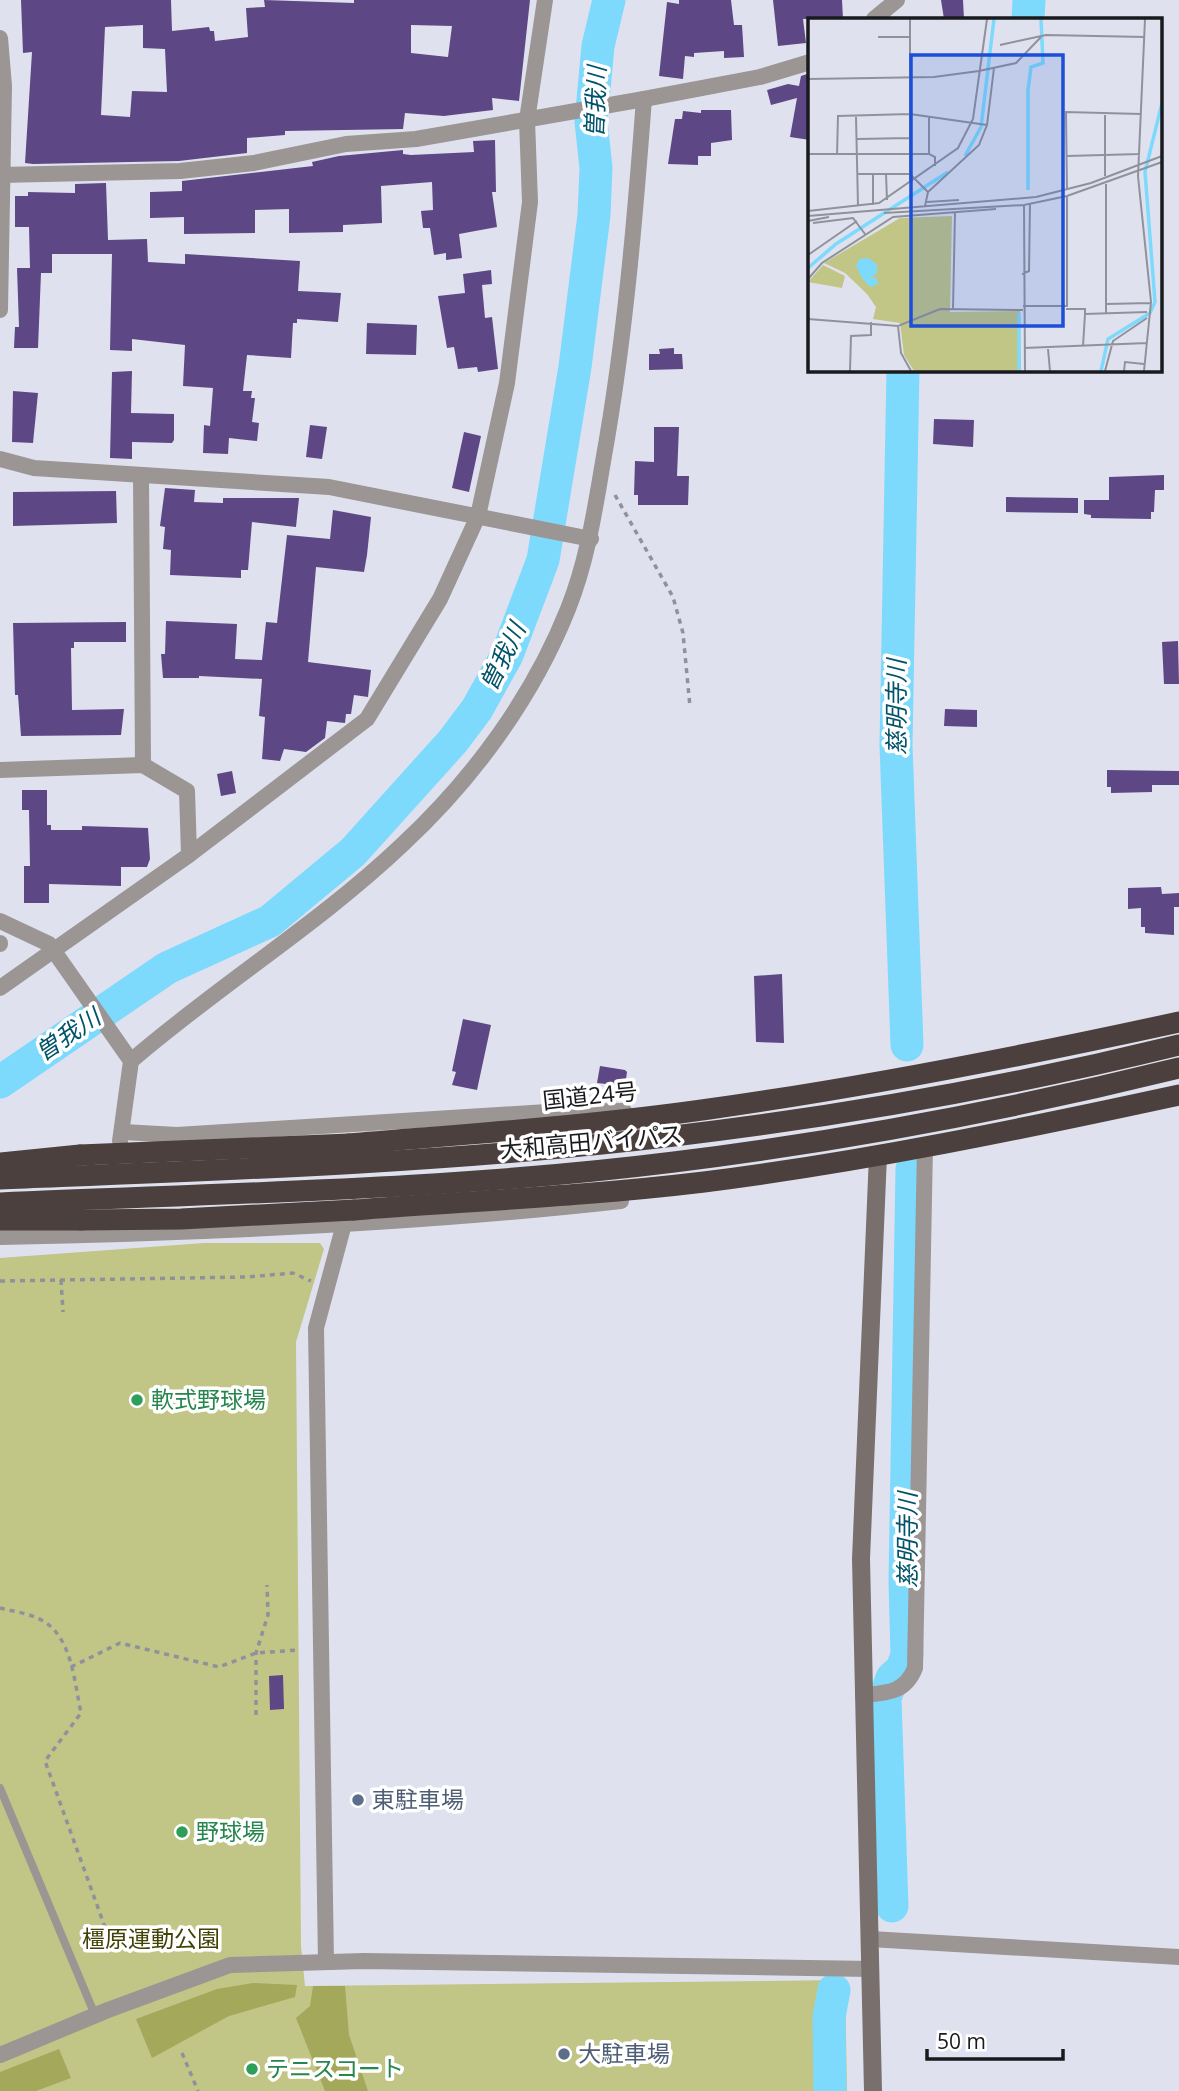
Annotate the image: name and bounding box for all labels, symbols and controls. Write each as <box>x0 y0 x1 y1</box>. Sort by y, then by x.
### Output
inset map <box>808 18 1162 371</box>
water label: 曽我川 <box>577 62 612 139</box>
water label: 曽我川 <box>471 614 534 696</box>
water label: 慈明寺川 <box>879 656 912 755</box>
water label: 曽我川 <box>28 998 109 1068</box>
street label: 国道24号 <box>541 1074 639 1116</box>
street label: 大和高田バイパス <box>498 1117 684 1165</box>
place label: 軟式野球場 <box>151 1383 266 1415</box>
marker: 軟式野球場 <box>129 1392 145 1408</box>
water label: 慈明寺川 <box>890 1489 923 1588</box>
place label: 東駐車場 <box>372 1783 464 1815</box>
marker: 東駐車場 <box>350 1792 366 1808</box>
place label: 野球場 <box>196 1815 265 1847</box>
marker: 野球場 <box>174 1824 190 1840</box>
park label: 橿原運動公園 <box>82 1922 220 1954</box>
scale bar <box>927 2018 1064 2062</box>
text: 50 m <box>937 2027 986 2055</box>
place label: 大駐車場 <box>578 2037 670 2069</box>
marker: 大駐車場 <box>556 2046 572 2062</box>
place label: テニスコート <box>266 2052 404 2084</box>
marker: テニスコート <box>244 2061 260 2077</box>

